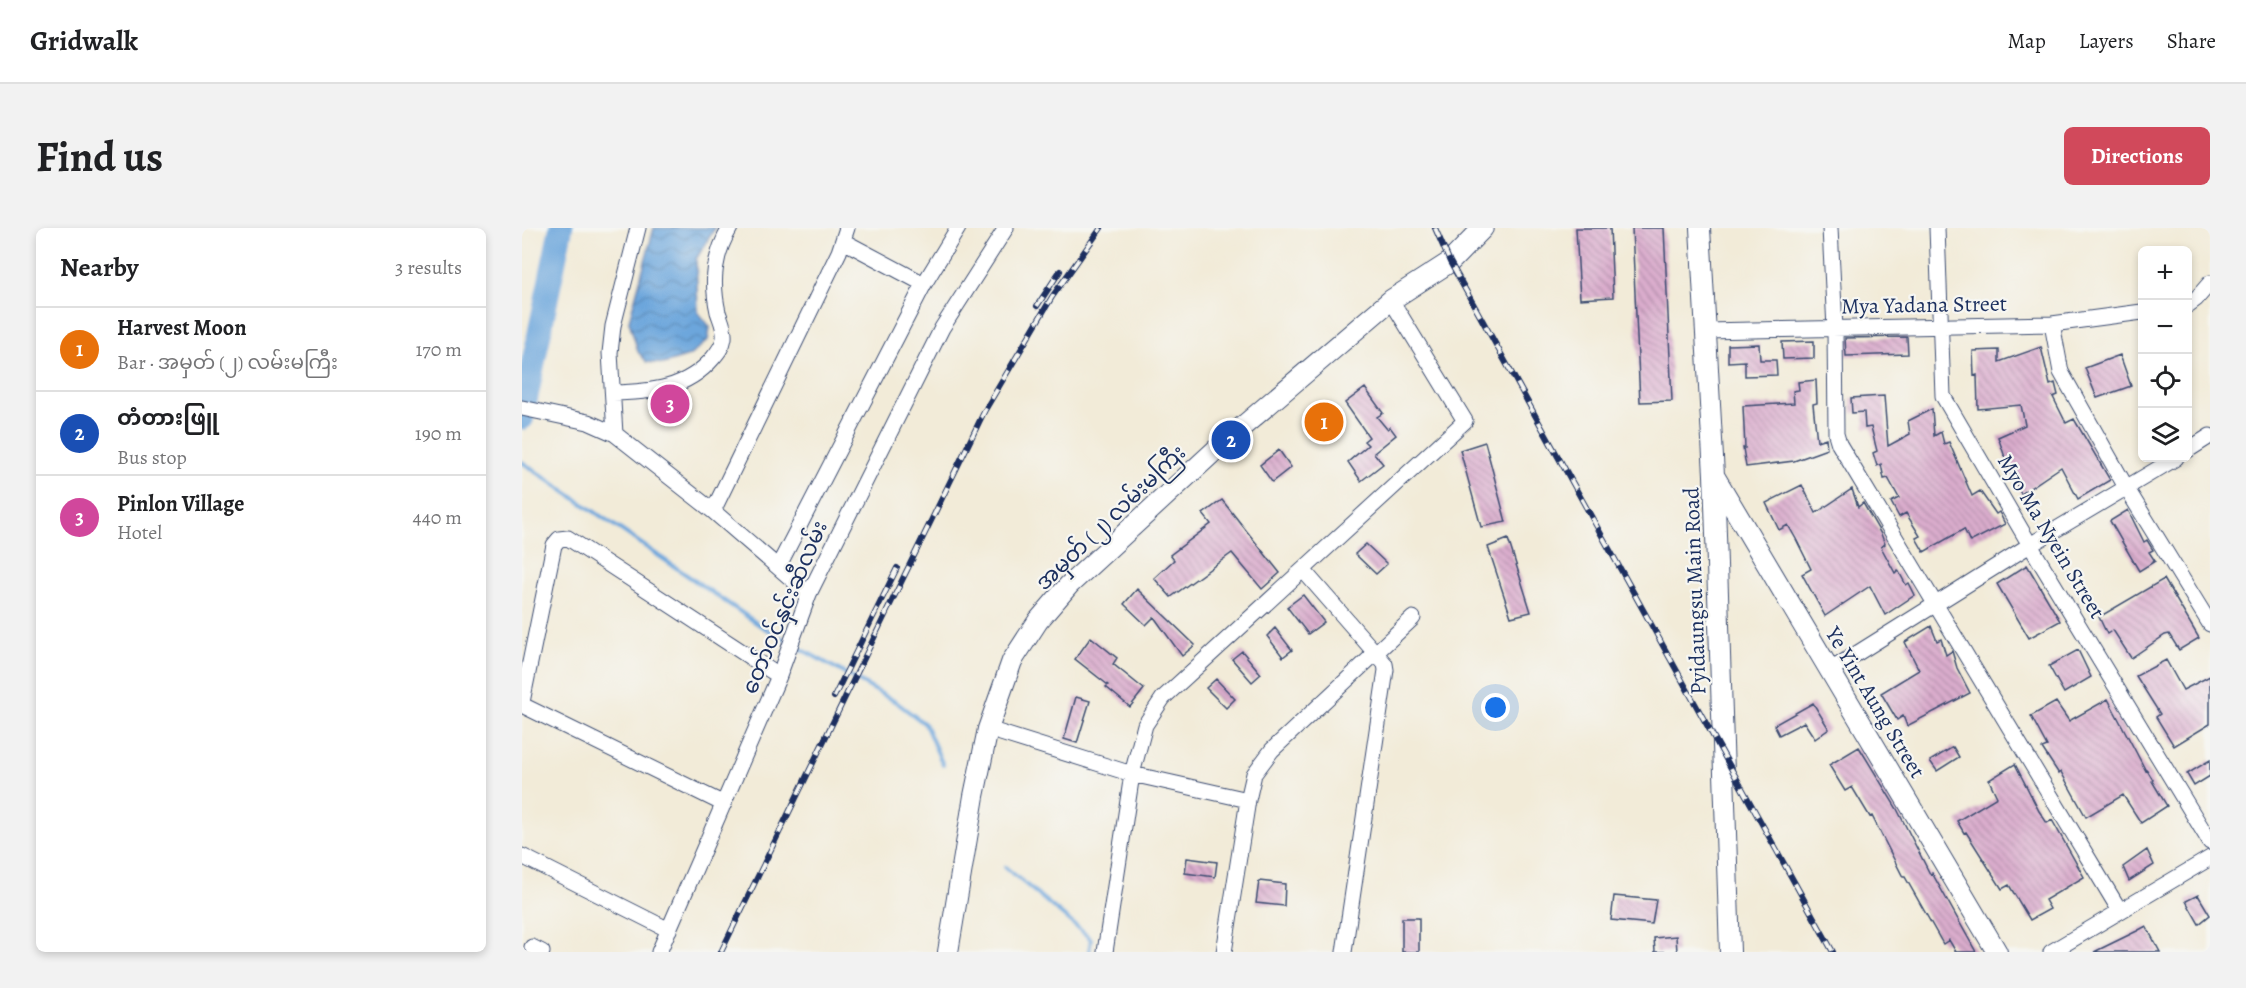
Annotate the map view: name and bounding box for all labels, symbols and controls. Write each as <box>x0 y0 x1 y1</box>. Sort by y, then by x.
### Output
text: Gridwalk <box>30 22 138 60</box>
text: Map <box>2007 27 2046 55</box>
text: Layers <box>2079 27 2134 55</box>
text: Share <box>2167 27 2216 55</box>
button: Directions <box>2064 127 2210 185</box>
text: Find us <box>36 128 163 185</box>
map controls <box>2138 246 2192 462</box>
button: + <box>2138 246 2192 300</box>
text: Nearby <box>60 250 139 285</box>
text: 3 results <box>395 254 462 281</box>
street label: Mya Yadana Street <box>1841 289 2007 321</box>
button: − <box>2138 300 2192 354</box>
text: Harvest Moon <box>117 313 247 343</box>
text: 1 <box>76 336 83 363</box>
text: 170 m <box>416 336 462 363</box>
text: Bar · အမှတ် (၂) လမ်းမကြီး <box>117 349 338 376</box>
button: locate <box>2138 354 2192 408</box>
pin: 3 <box>650 382 690 426</box>
pin: 1 <box>1304 400 1344 444</box>
text: တံတားဖြူ <box>117 403 219 433</box>
button: layers <box>2138 408 2192 462</box>
pin: 2 <box>1212 418 1250 462</box>
text: 2 <box>75 420 84 447</box>
text: 190 m <box>415 420 462 447</box>
street label: အမှတ် (၂) လမ်းမကြီး <box>1028 437 1194 599</box>
text: Bus stop <box>117 444 187 471</box>
street label: Myo Ma Nyein Street <box>1990 449 2112 624</box>
street label: Pyidaungsu Main Road <box>1676 487 1714 695</box>
text: Pinlon Village <box>117 489 244 519</box>
text: 3 <box>75 504 84 531</box>
text: 440 m <box>413 504 462 531</box>
street label: တော်ဝင်နှင်းဆီလမ်း <box>734 516 837 699</box>
text: Hotel <box>117 519 162 546</box>
street label: Ye Yint Aung Street <box>1818 620 1932 784</box>
your location <box>1481 693 1510 722</box>

